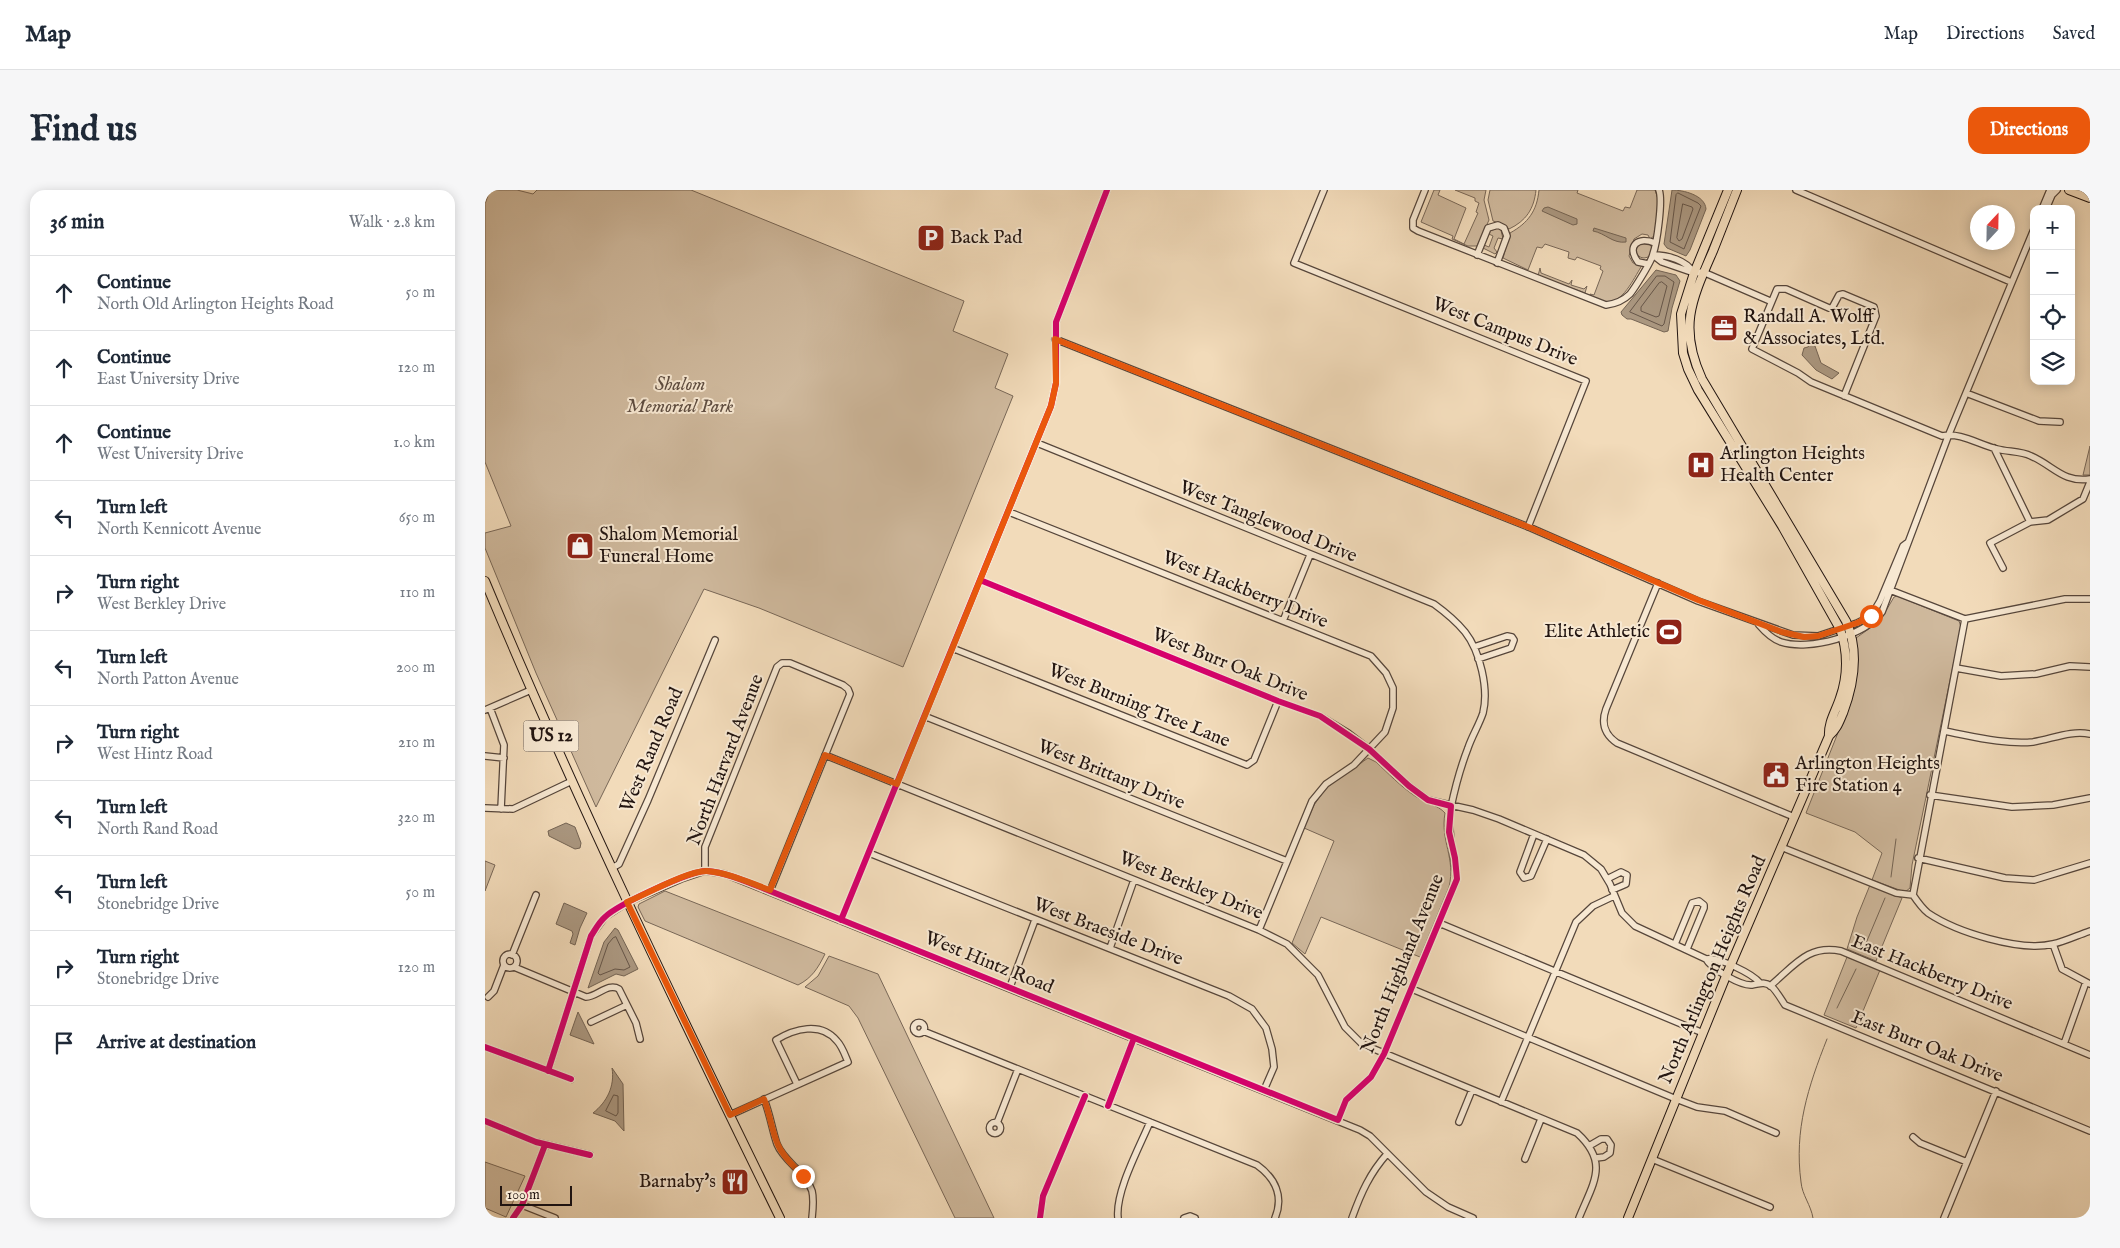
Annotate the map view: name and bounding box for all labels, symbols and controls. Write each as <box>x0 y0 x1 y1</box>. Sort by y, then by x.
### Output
text: Map <box>25 19 71 50</box>
text: Map <box>1884 23 1918 46</box>
text: Directions <box>1946 23 2024 46</box>
text: Saved <box>2052 23 2095 46</box>
button: Directions <box>1968 107 2090 154</box>
text: Find us <box>30 108 137 153</box>
north arrow <box>1970 205 2015 250</box>
map controls <box>2030 205 2075 385</box>
button: + <box>2030 205 2075 250</box>
text: 36 min <box>50 209 104 236</box>
text: Walk · 2.8 km <box>349 213 435 233</box>
parking icon: Back Pad <box>916 223 946 253</box>
place label: Back Pad <box>950 226 1023 250</box>
button: − <box>2030 250 2075 295</box>
text: Continue <box>97 271 171 295</box>
icon: ahead <box>50 279 78 307</box>
text: 50 m <box>406 283 435 303</box>
street label: West Campus Drive <box>1429 292 1582 372</box>
text: North Old Arlington Heights Road <box>97 295 334 315</box>
button: locate <box>2030 295 2075 340</box>
place label: Randall A. Wolff & Associates, Ltd. <box>1743 305 1885 351</box>
office icon: Randall A. Wolff & Associates, Ltd. <box>1709 313 1739 343</box>
button: layers <box>2030 340 2075 385</box>
text: Continue <box>97 346 171 370</box>
icon: ahead <box>50 354 78 382</box>
text: 120 m <box>398 358 435 378</box>
text: East University Drive <box>97 370 240 390</box>
park label: Shalom Memorial Park <box>627 373 734 419</box>
text: Continue <box>97 421 171 445</box>
icon: ahead <box>50 429 78 457</box>
text: 1.0 km <box>393 433 435 453</box>
place label: Arlington Heights Health Center <box>1719 442 1865 488</box>
text: West University Drive <box>97 445 243 465</box>
hospital icon: Arlington Heights Health Center <box>1686 450 1716 480</box>
street label: West Tanglewood Drive <box>1176 475 1361 569</box>
text: Turn left <box>97 496 168 520</box>
icon: left <box>50 504 78 532</box>
text: 650 m <box>399 508 435 528</box>
text: North Kennicott Avenue <box>97 520 261 540</box>
place label: Shalom Memorial Funeral Home <box>599 523 739 569</box>
shop icon: Shalom Memorial Funeral Home <box>565 531 595 561</box>
street label: West Hackberry Drive <box>1159 546 1332 634</box>
text: Turn right <box>97 571 179 595</box>
icon: right <box>50 579 78 607</box>
text: 110 m <box>399 583 435 603</box>
text: West Berkley Drive <box>97 595 226 615</box>
route start <box>1860 605 1883 628</box>
sports icon: Elite Athletic <box>1654 617 1684 647</box>
place label: Elite Athletic <box>1544 620 1650 644</box>
street label: West Burr Oak Drive <box>1148 623 1312 707</box>
text: Turn left <box>97 646 168 670</box>
icon: left <box>50 654 78 682</box>
text: 200 m <box>396 658 435 678</box>
street label: West Burning Tree Lane <box>1045 659 1234 754</box>
text: North Patton Avenue <box>97 670 239 690</box>
street label: North Harvard Avenue <box>682 671 770 849</box>
street label: West Rand Road <box>615 683 689 816</box>
road number: US 12 <box>523 720 579 752</box>
text: Turn right <box>97 721 179 745</box>
icon: right <box>50 729 78 757</box>
text: 210 m <box>398 733 435 753</box>
street label: West Brittany Drive <box>1034 735 1188 816</box>
text: West Hintz Road <box>97 745 212 765</box>
place label: Arlington Heights Fire Station 4 <box>1794 752 1940 798</box>
public building icon: Arlington Heights Fire Station 4 <box>1761 760 1791 790</box>
text: Turn left <box>97 796 168 820</box>
icon: left <box>50 804 78 832</box>
text: 320 m <box>398 808 435 828</box>
text: North Rand Road <box>97 820 218 840</box>
street label: West Berkley Drive <box>1115 846 1267 926</box>
street label: North Arlington Heights Road <box>1654 851 1772 1088</box>
street label: North Highland Avenue <box>1356 870 1450 1057</box>
text: Turn left <box>97 871 168 895</box>
icon: left <box>50 879 78 907</box>
text: 50 m <box>406 883 435 903</box>
street label: West Braeside Drive <box>1030 892 1187 972</box>
text: Stonebridge Drive <box>97 895 219 915</box>
street label: West Hintz Road <box>921 926 1058 1000</box>
street label: East Hackberry Drive <box>1848 930 2017 1016</box>
text: Turn right <box>97 946 179 970</box>
icon: right <box>50 954 78 982</box>
text: 120 m <box>398 958 435 978</box>
text: Stonebridge Drive <box>97 970 219 990</box>
street label: East Burr Oak Drive <box>1848 1006 2007 1089</box>
icon: arrive <box>50 1029 78 1057</box>
text: Arrive at destination <box>97 1031 256 1055</box>
route end <box>792 1165 815 1188</box>
restaurant icon: Barnaby's <box>720 1167 750 1197</box>
place label: Barnaby's <box>639 1170 716 1194</box>
scale bar <box>500 1183 573 1206</box>
text: 100 m <box>507 1186 540 1204</box>

